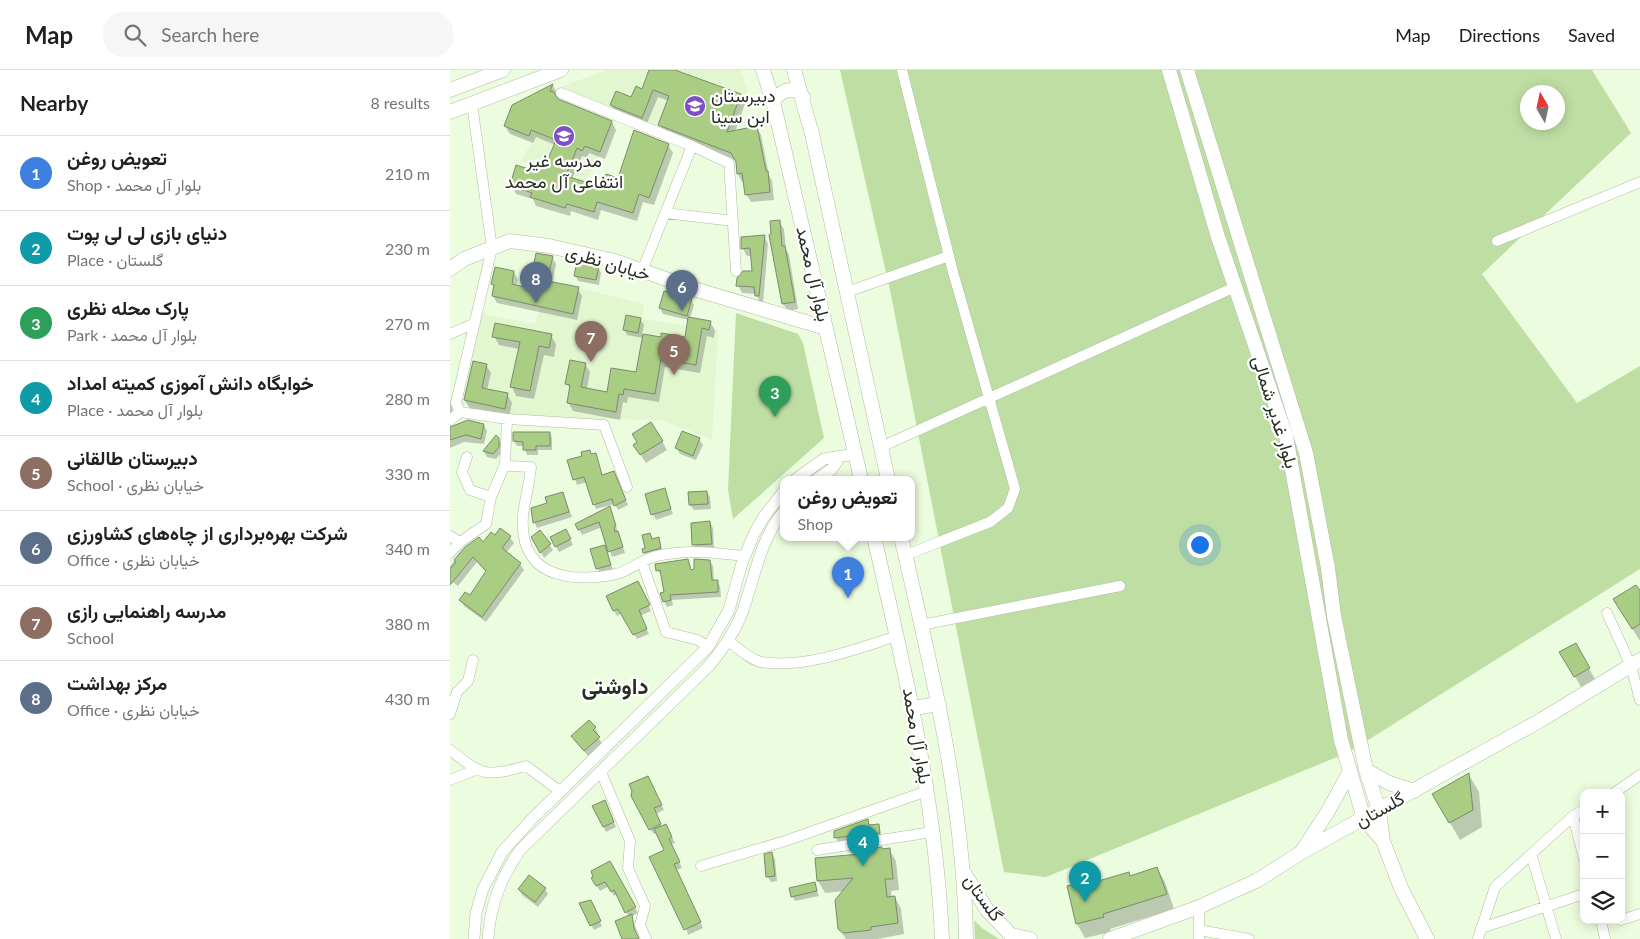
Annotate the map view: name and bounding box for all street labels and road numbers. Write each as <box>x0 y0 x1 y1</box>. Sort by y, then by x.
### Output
street label: بلوار آل محمد <box>791 224 836 324</box>
street label: خیابان نظری <box>563 239 653 286</box>
street label: بلوار غدیر شمالی <box>1247 353 1304 471</box>
street label: بلوار آل محمد <box>898 686 937 786</box>
street label: گلستان <box>1351 787 1408 832</box>
street label: گلستان <box>959 870 1008 925</box>

